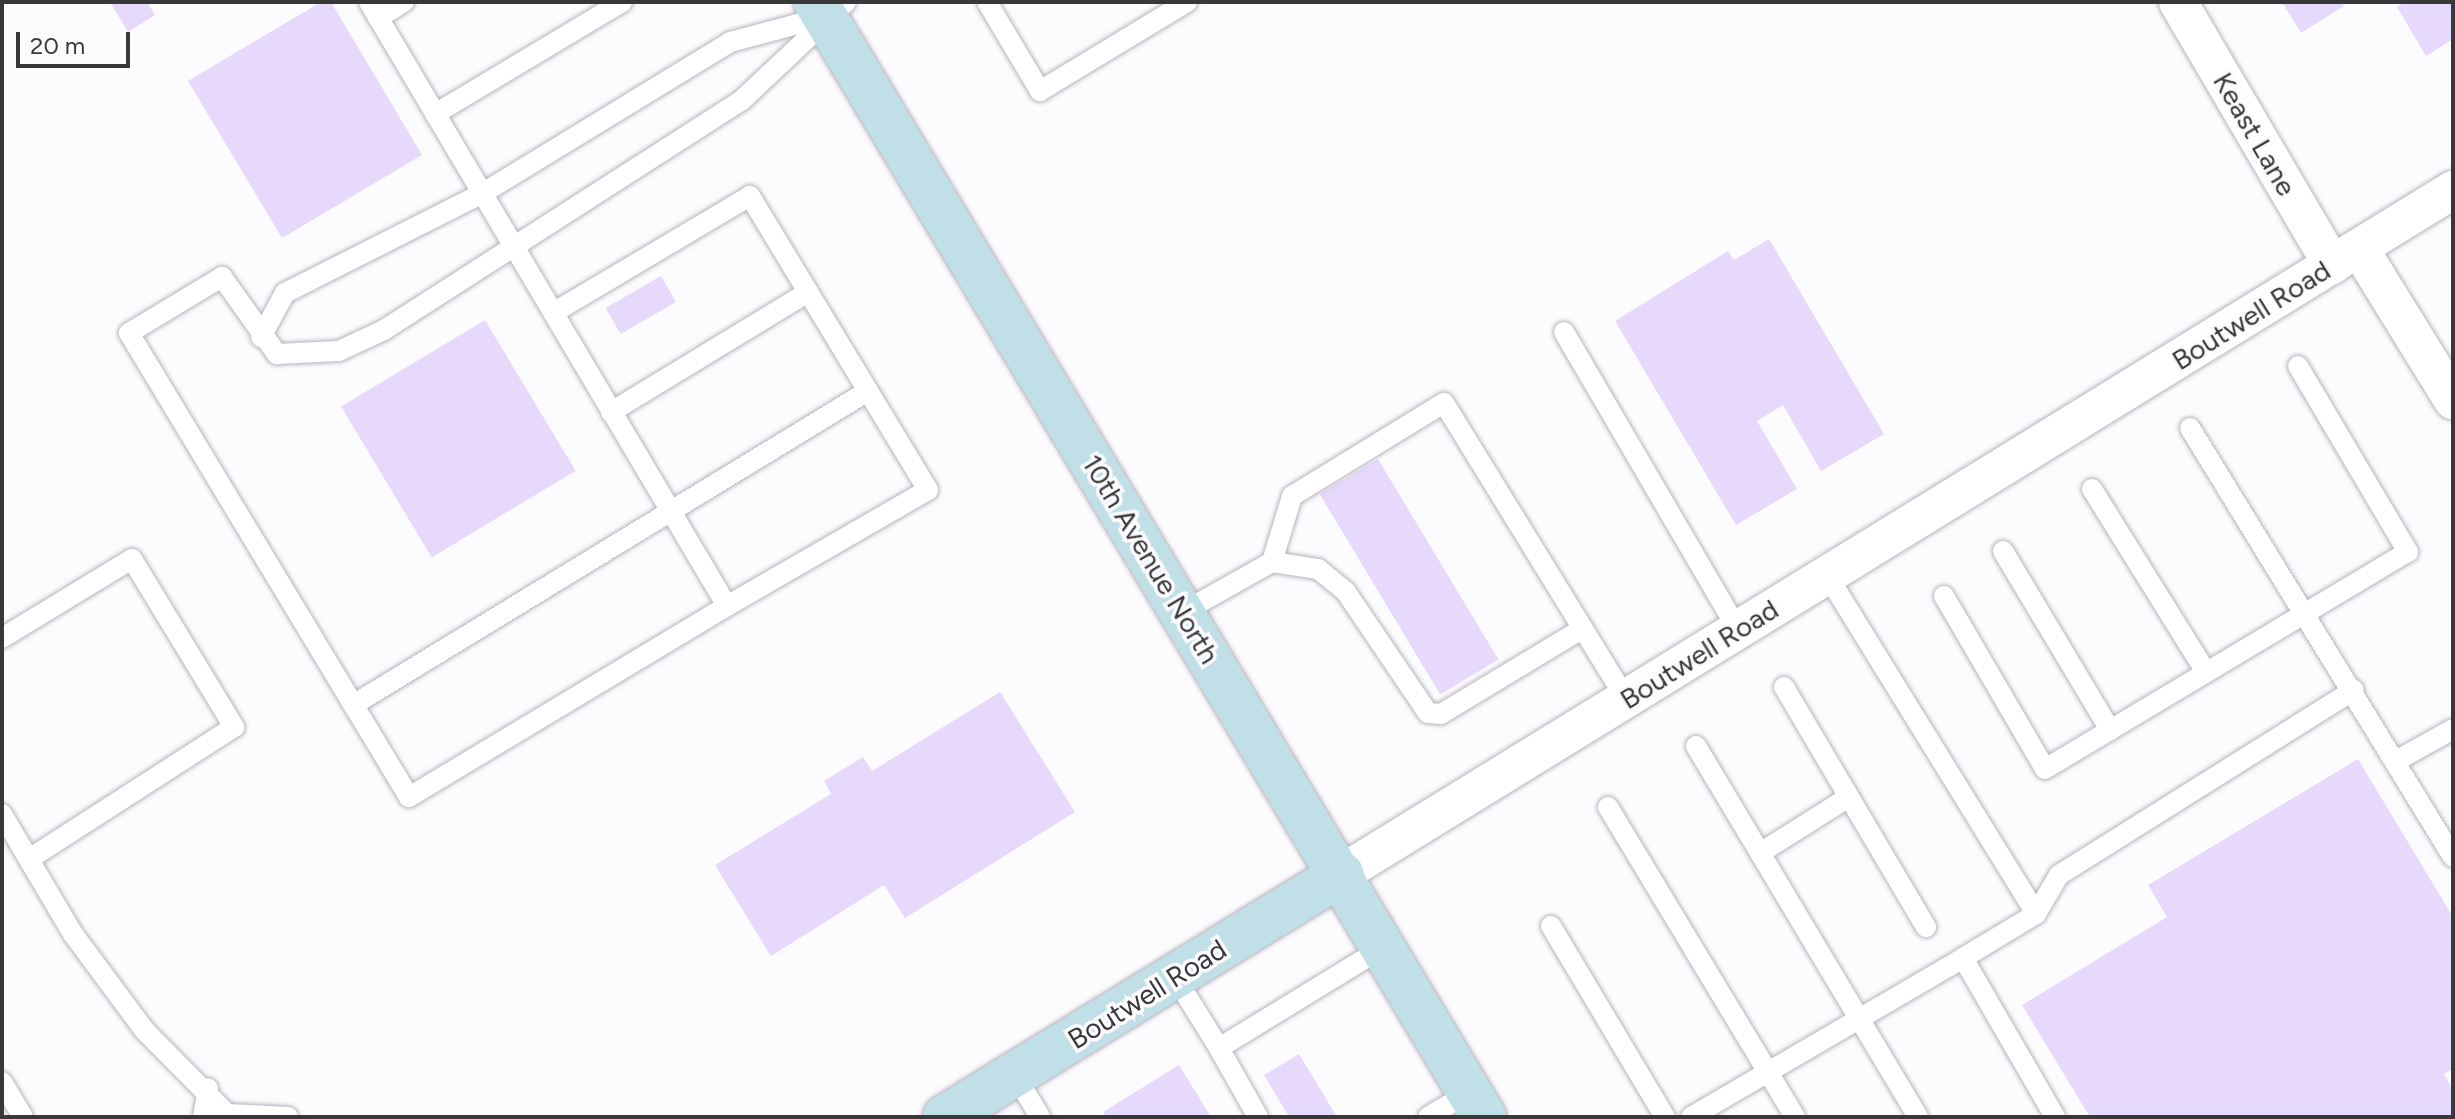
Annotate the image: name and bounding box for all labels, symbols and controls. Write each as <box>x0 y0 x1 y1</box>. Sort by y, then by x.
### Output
scale bar <box>20 16 134 66</box>
text: 20 m <box>30 31 85 60</box>
street label: Keast Lane <box>2206 66 2304 202</box>
street label: Boutwell Road <box>2166 253 2336 377</box>
street label: 10th Avenue North <box>1075 448 1227 670</box>
street label: Boutwell Road <box>1614 592 1784 716</box>
street label: Boutwell Road <box>1062 932 1232 1056</box>

